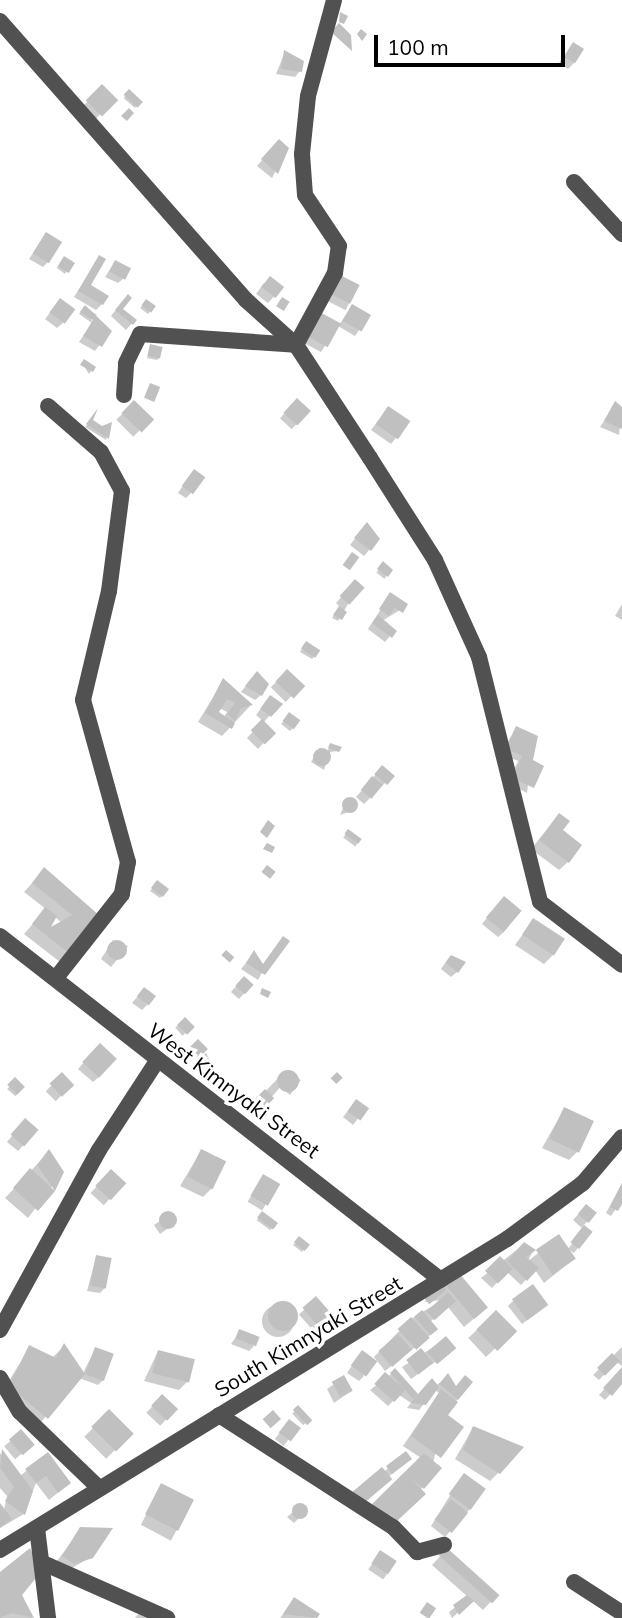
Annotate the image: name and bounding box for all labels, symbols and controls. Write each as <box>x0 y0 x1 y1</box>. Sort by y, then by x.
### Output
scale bar <box>377 21 568 65</box>
text: 100 m <box>387 34 449 60</box>
street label: West Kimnyaki Street <box>143 1017 325 1163</box>
street label: South Kimnyaki Street <box>210 1270 406 1402</box>

